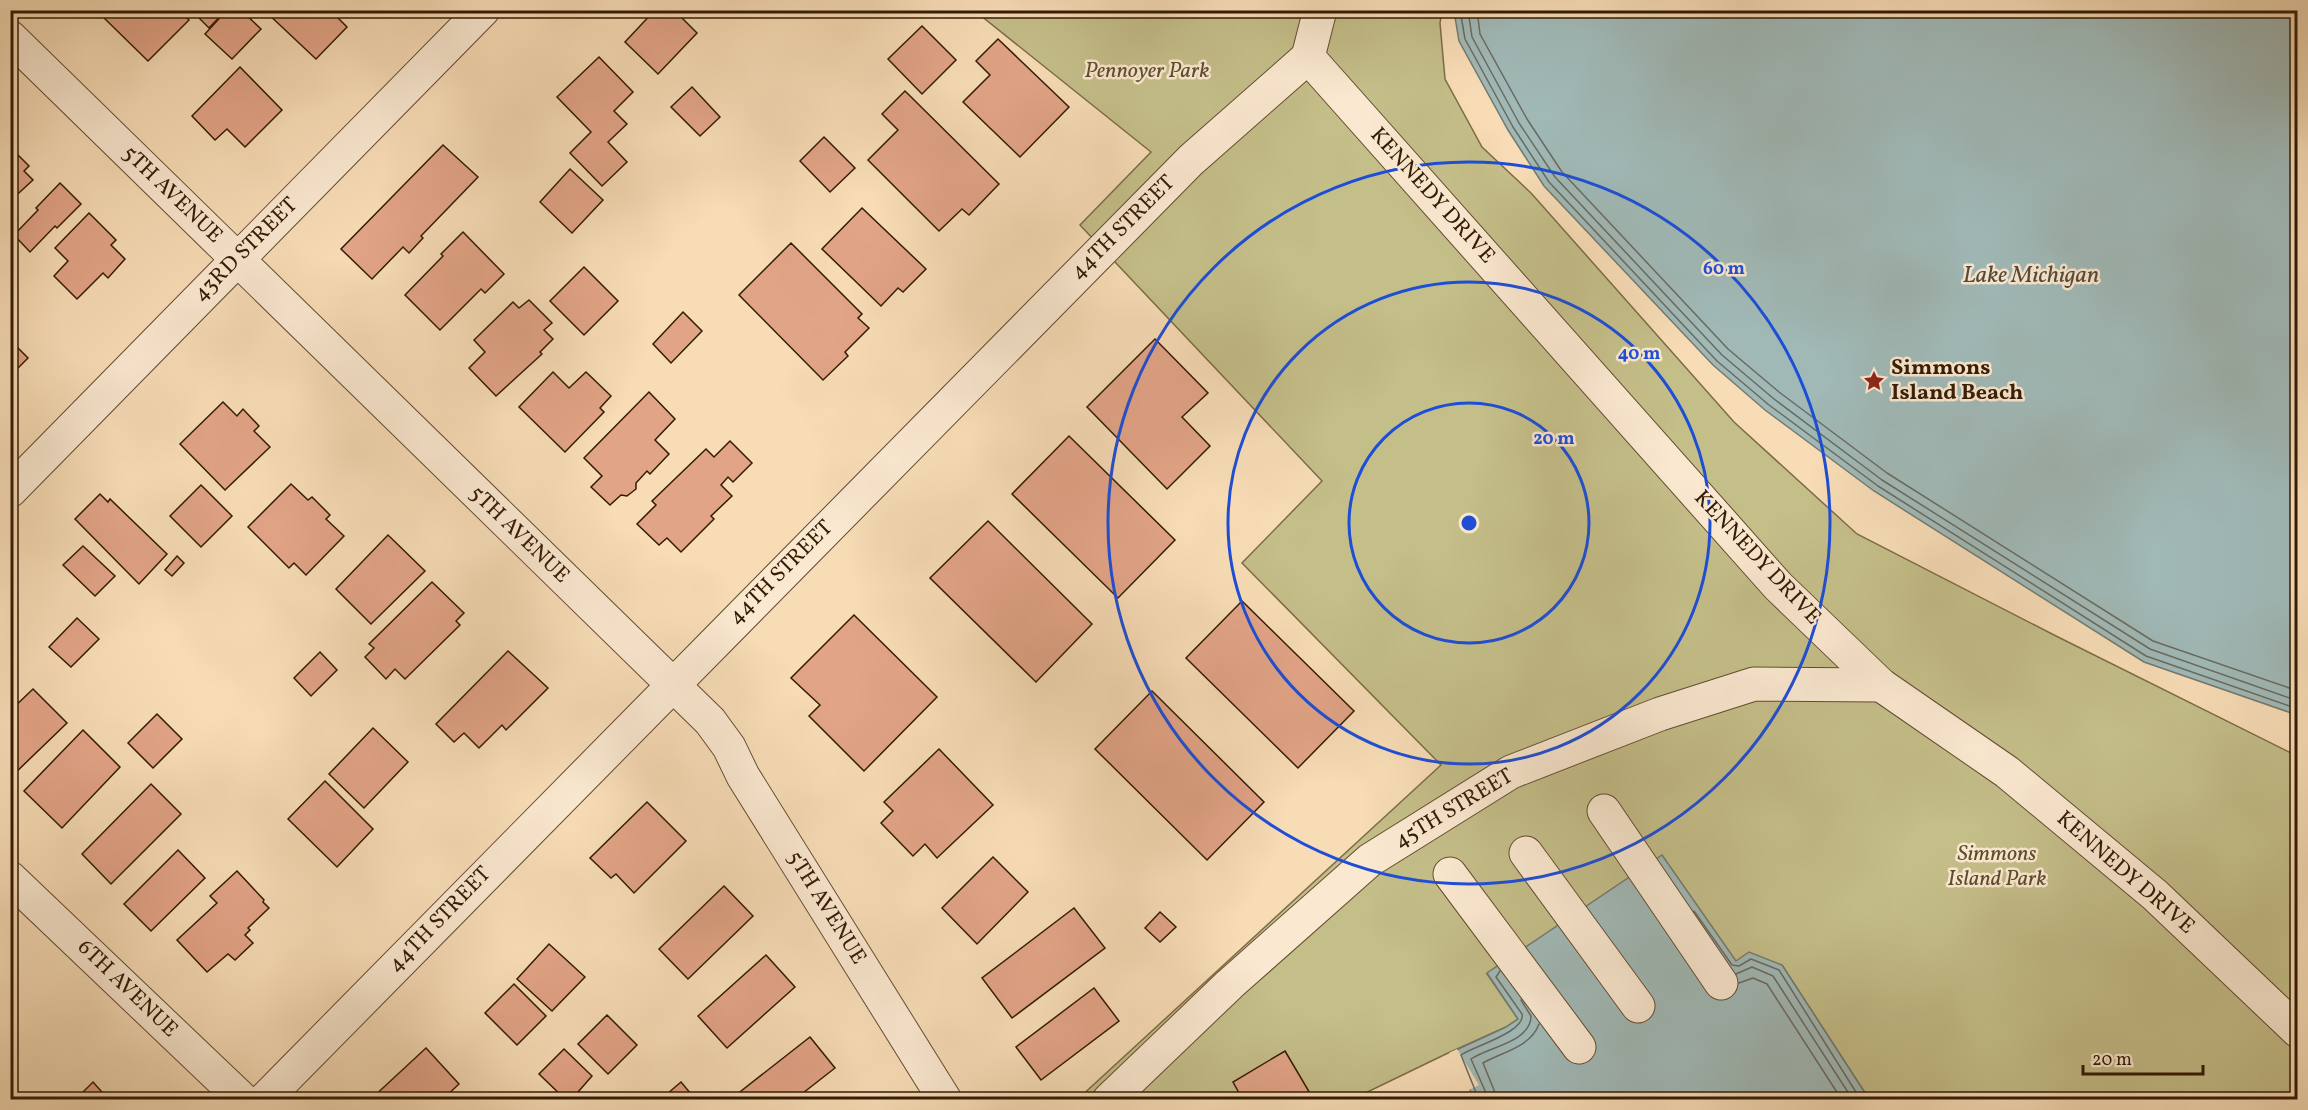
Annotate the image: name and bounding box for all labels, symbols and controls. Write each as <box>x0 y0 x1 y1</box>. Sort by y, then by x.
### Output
park label: Pennoyer Park <box>1085 56 1209 87</box>
street label: KENNEDY DRIVE <box>1362 121 1502 271</box>
street label: 5TH AVENUE <box>115 139 229 251</box>
street label: 44TH STREET <box>1064 169 1182 287</box>
street label: 43RD STREET <box>187 191 305 309</box>
text: 60 m <box>1703 257 1745 282</box>
water label: Lake Michigan <box>1963 259 2099 293</box>
text: 40 m <box>1618 342 1660 367</box>
place label: Simmons Island Beach <box>1891 353 2023 409</box>
place icon: Simmons Island Beach <box>1862 369 1886 393</box>
text: 20 m <box>1533 427 1575 452</box>
street label: 5TH AVENUE <box>462 479 576 591</box>
street label: KENNEDY DRIVE <box>1686 484 1828 632</box>
centre of rings <box>1459 513 1479 533</box>
street label: 44TH STREET <box>722 514 840 632</box>
street label: 45TH STREET <box>1389 761 1519 857</box>
street label: KENNEDY DRIVE <box>2049 804 2201 942</box>
park label: Simmons Island Park <box>1947 839 2047 895</box>
street label: 5TH AVENUE <box>779 845 873 971</box>
street label: 44TH STREET <box>381 860 499 980</box>
street label: 6TH AVENUE <box>70 933 184 1045</box>
scale bar <box>2083 1038 2203 1076</box>
text: 20 m <box>2092 1048 2132 1073</box>

